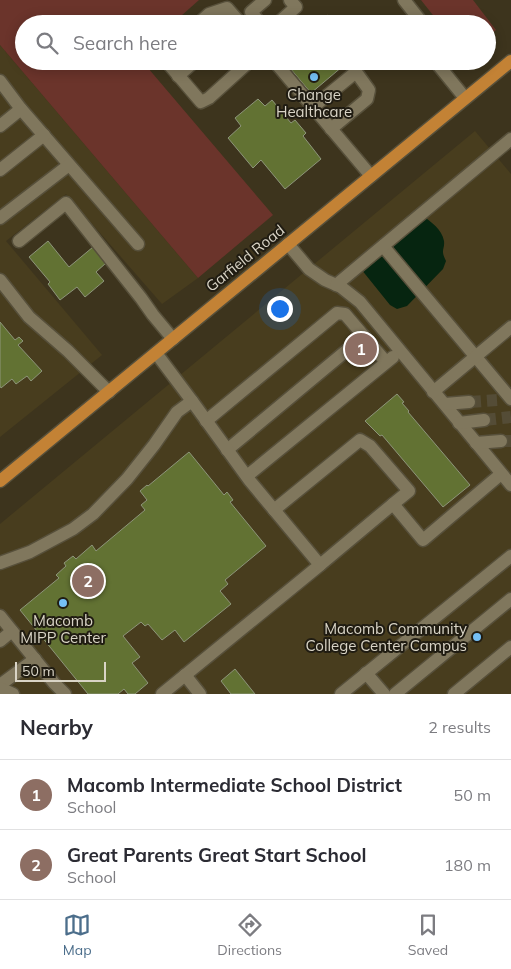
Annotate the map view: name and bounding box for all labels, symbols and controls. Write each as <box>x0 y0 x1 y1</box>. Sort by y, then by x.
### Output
search box <box>15 15 496 70</box>
icon: search <box>33 29 61 57</box>
text: Search here <box>73 31 177 55</box>
marker: Change Healthcare <box>308 71 320 83</box>
place label: Change Healthcare <box>276 85 352 121</box>
street label: Garfield Road <box>202 220 288 296</box>
your location <box>267 296 293 322</box>
pin: 1 <box>345 330 377 368</box>
pin: 2 <box>72 562 104 600</box>
marker: Macomb MIPP Center <box>57 597 69 609</box>
place label: Macomb MIPP Center <box>20 611 106 647</box>
place label: Macomb Community College Center Campus <box>306 619 467 655</box>
marker: Macomb Community College Center Campus <box>471 631 483 643</box>
scale bar <box>15 659 106 682</box>
text: 50 m <box>22 662 55 680</box>
text: Nearby <box>20 714 93 740</box>
text: 2 results <box>428 717 491 737</box>
text: Macomb Intermediate School District <box>67 773 402 797</box>
text: 1 <box>31 785 41 805</box>
text: 50 m <box>454 785 491 805</box>
text: School <box>67 797 116 817</box>
text: Great Parents Great Start School <box>67 843 366 867</box>
text: 2 <box>31 855 41 875</box>
text: 180 m <box>444 855 491 875</box>
text: School <box>67 867 116 887</box>
tab: Map <box>63 911 92 959</box>
tab: Directions <box>217 911 282 959</box>
tab: Saved <box>408 911 448 959</box>

